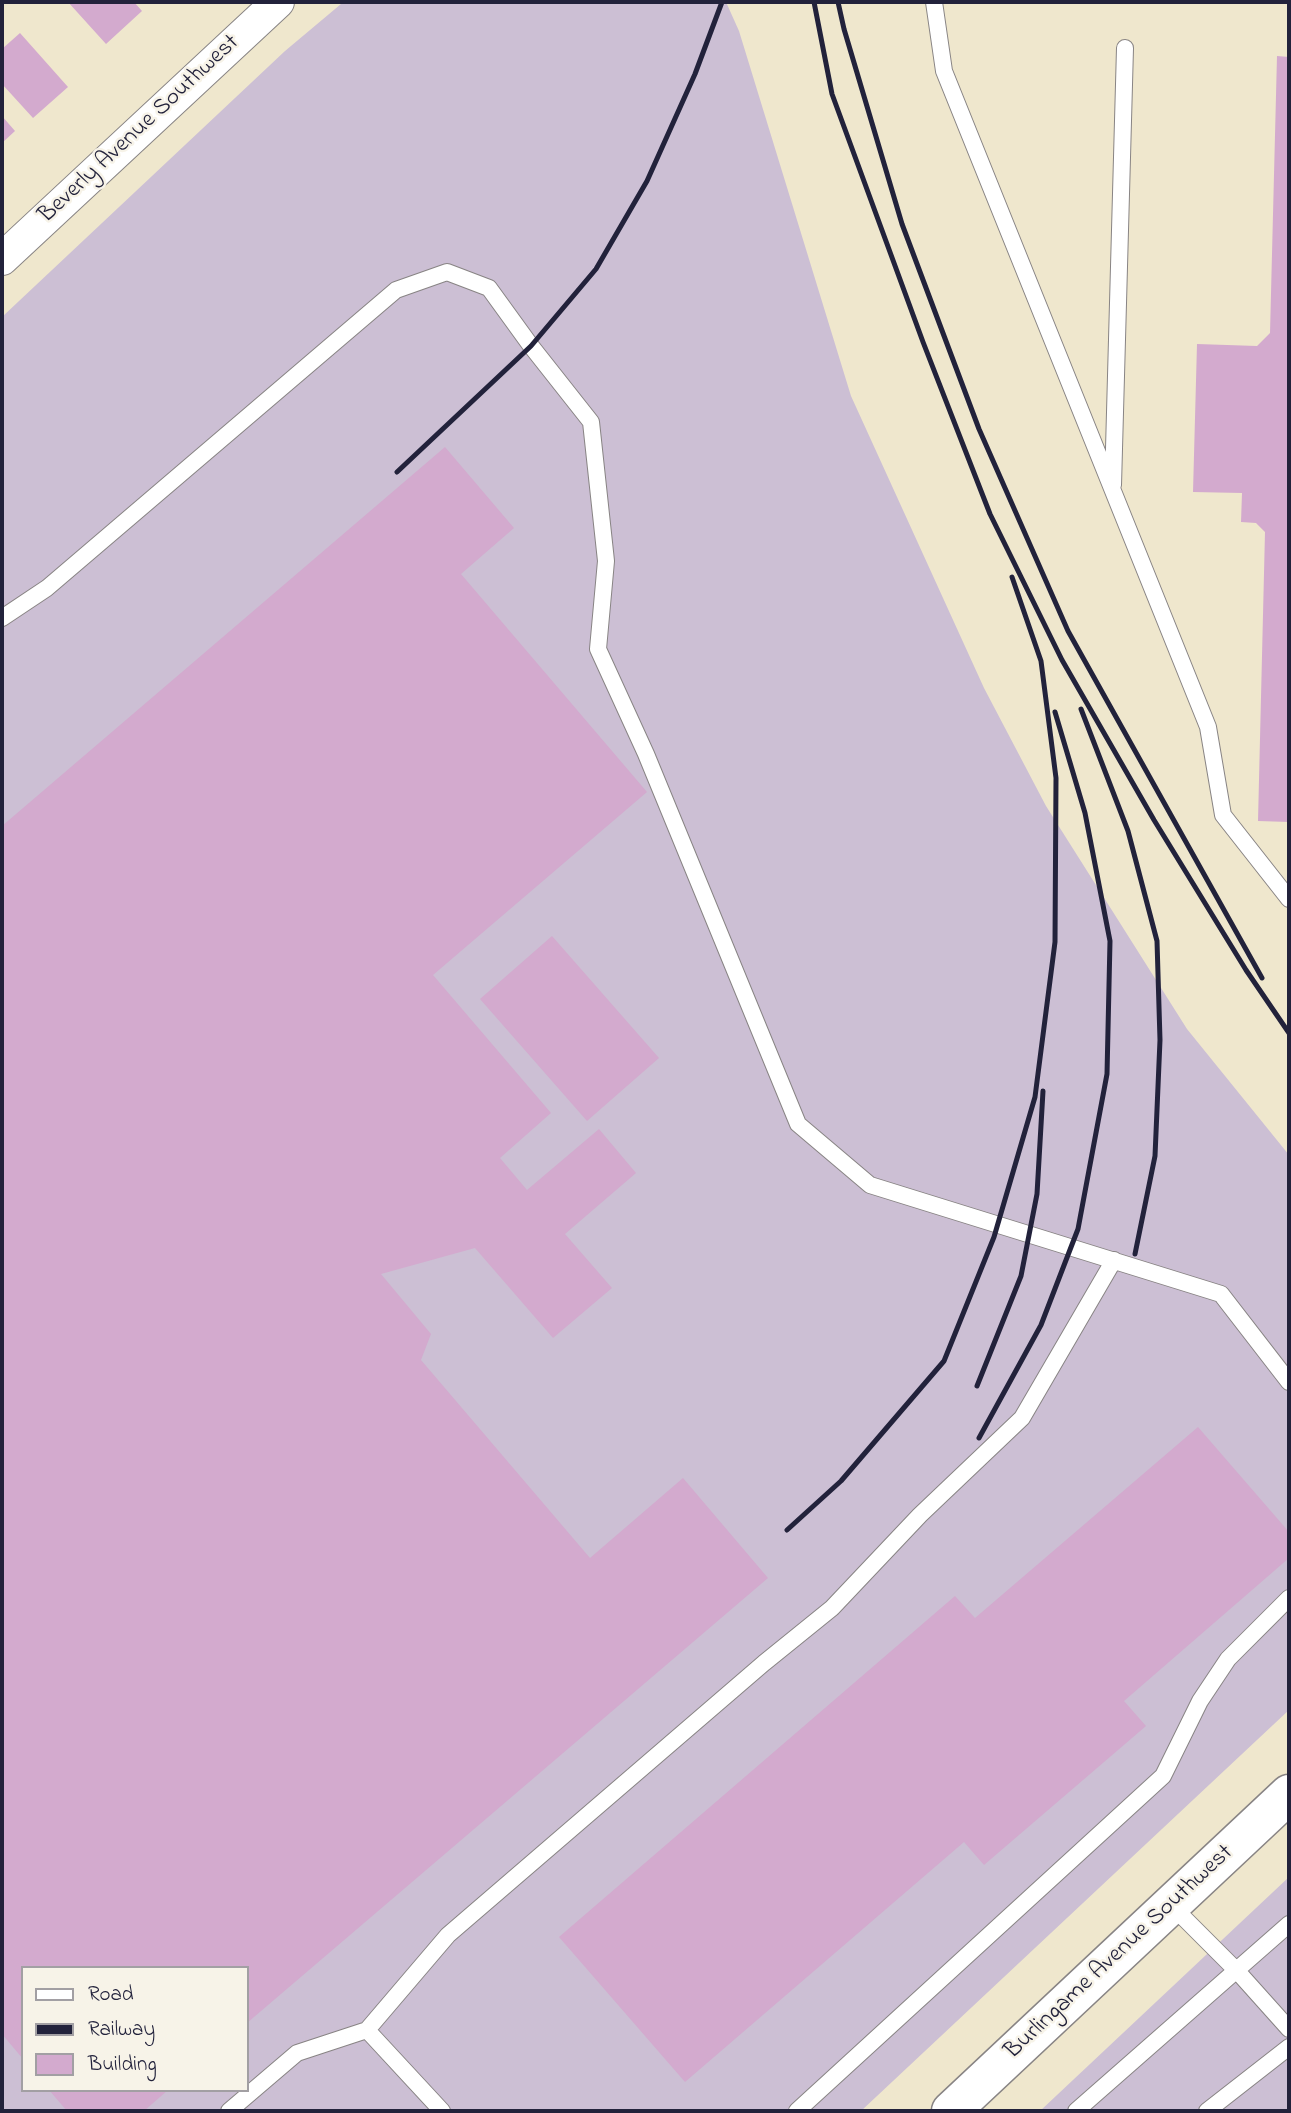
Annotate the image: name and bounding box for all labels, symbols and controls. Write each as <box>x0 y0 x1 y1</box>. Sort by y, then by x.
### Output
street label: Beverly Avenue Southwest <box>34 29 246 231</box>
street label: Burlingame Avenue Southwest <box>1000 1839 1240 2067</box>
legend <box>21 1966 248 2092</box>
text: Road <box>88 1980 134 2010</box>
text: Railway <box>88 2015 155 2045</box>
text: Building <box>88 2050 157 2080</box>

